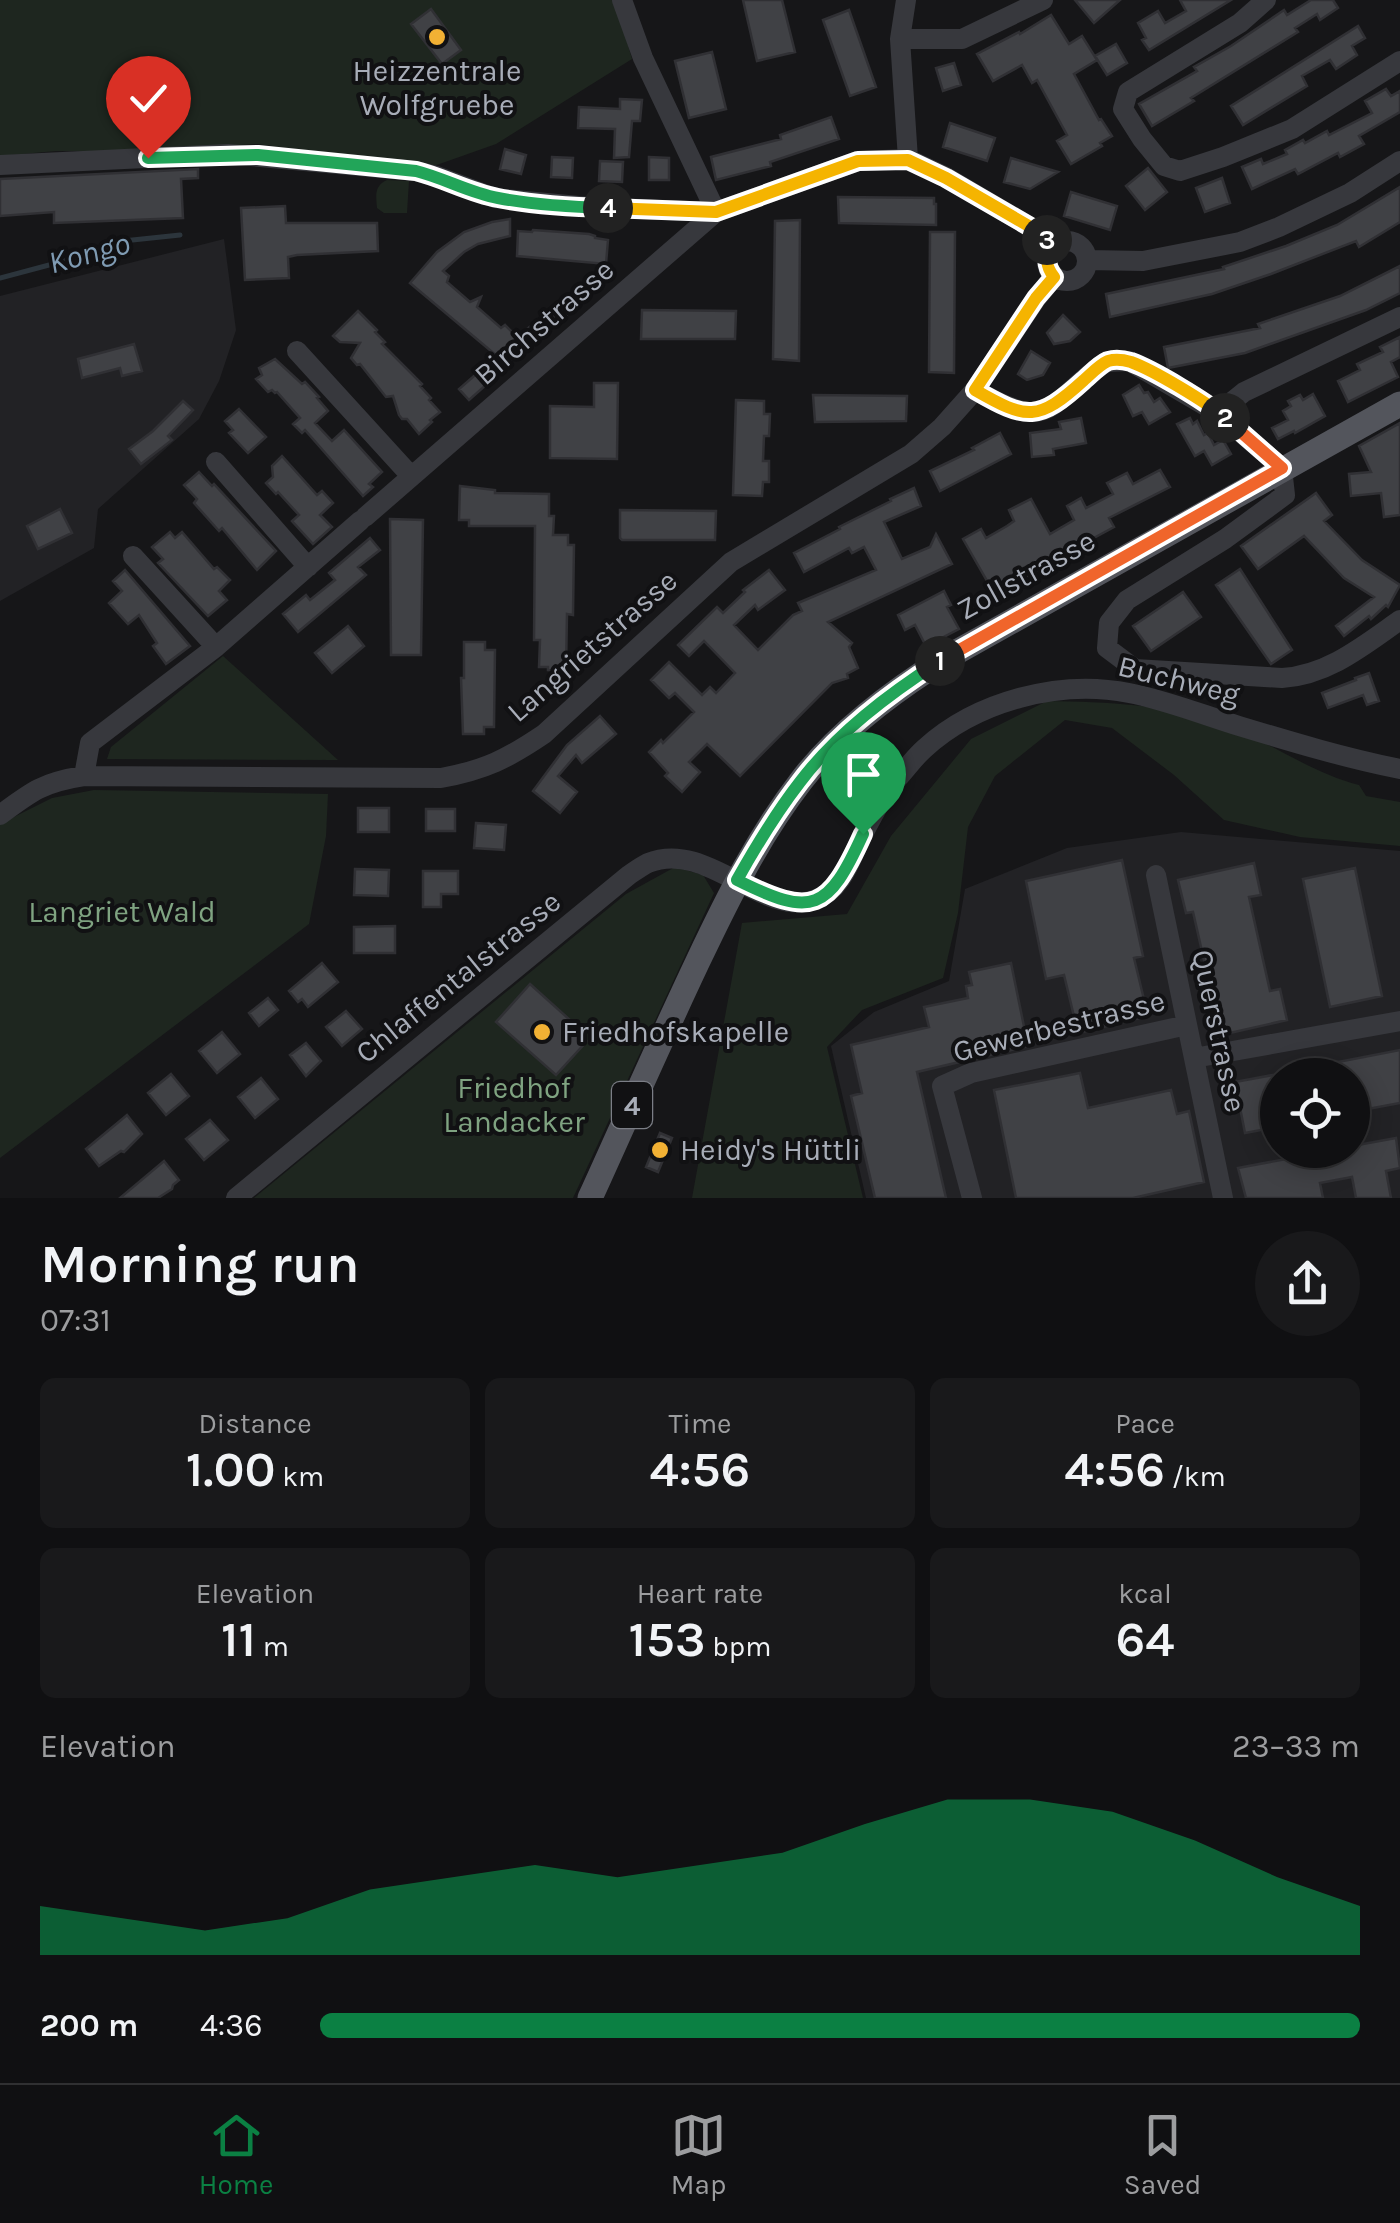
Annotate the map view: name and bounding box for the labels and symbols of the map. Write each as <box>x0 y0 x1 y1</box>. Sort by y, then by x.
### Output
marker: Heizzentrale Wolfgruebe <box>426 26 448 48</box>
place label: Heizzentrale Wolfgruebe <box>353 53 521 123</box>
pin <box>106 56 191 159</box>
pin: 4 <box>583 183 633 233</box>
pin: 3 <box>1022 215 1072 265</box>
water label: Kongo <box>44 224 134 282</box>
street label: Birchstrasse <box>467 252 621 392</box>
pin: 2 <box>1200 393 1250 443</box>
street label: Zollstrasse <box>951 522 1101 628</box>
street label: Langrietstrasse <box>500 562 684 730</box>
pin: 1 <box>915 636 965 686</box>
street label: Buchweg <box>1114 647 1244 713</box>
pin <box>821 732 906 835</box>
street label: Chlaffentalstrasse <box>348 883 568 1071</box>
park label: Langriet Wald <box>28 894 216 930</box>
street label: Querstrasse <box>1184 946 1254 1116</box>
street label: Gewerbestrasse <box>949 982 1169 1070</box>
place label: Friedhofskapelle <box>562 1014 789 1050</box>
marker: Friedhofskapelle <box>531 1021 553 1043</box>
park label: Friedhof Landacker <box>443 1070 585 1140</box>
road number: 4 <box>612 1082 652 1128</box>
place label: Heidy's Hüttli <box>680 1132 861 1168</box>
marker: Heidy's Hüttli <box>649 1139 671 1161</box>

